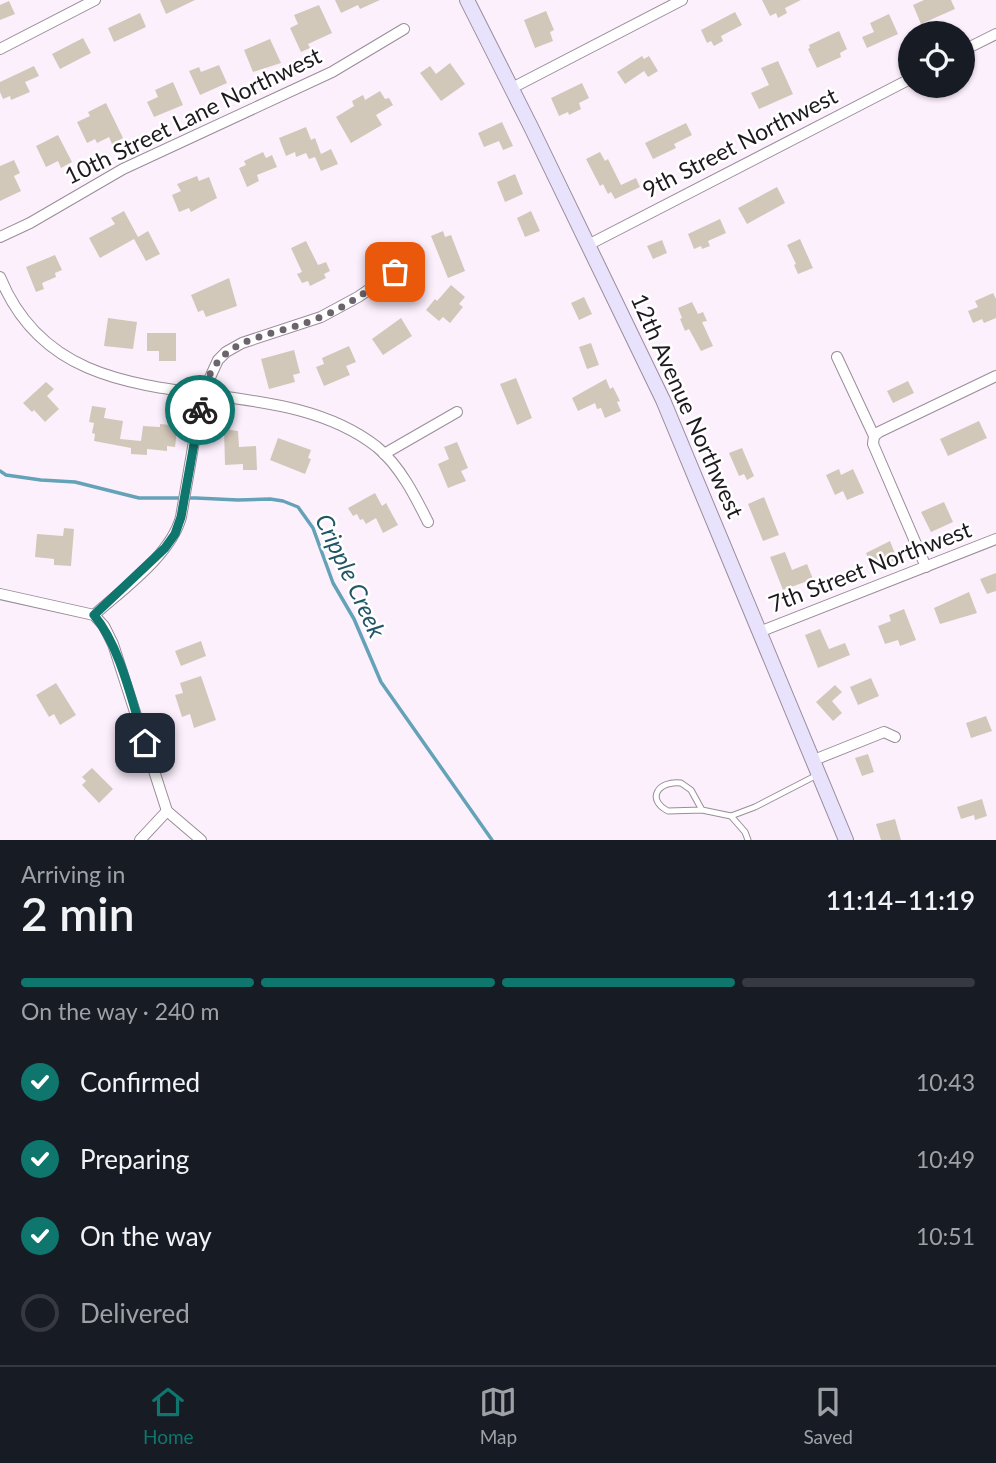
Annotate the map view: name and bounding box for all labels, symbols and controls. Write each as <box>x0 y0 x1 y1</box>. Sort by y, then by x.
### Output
map controls <box>898 21 975 98</box>
button: locate <box>898 21 975 98</box>
street label: 10th Street Lane Northwest <box>60 40 326 190</box>
street label: 9th Street Northwest <box>638 81 842 203</box>
pin <box>365 242 425 302</box>
icon: bag <box>376 253 414 291</box>
street label: 12th Avenue Northwest <box>626 289 750 523</box>
courier <box>165 375 235 445</box>
icon: bike <box>181 391 219 429</box>
water label: Cripple Creek <box>310 509 393 642</box>
street label: 7th Street Northwest <box>764 514 976 618</box>
pin <box>115 713 175 773</box>
icon: home <box>126 724 164 762</box>
text: Arriving in <box>21 860 125 888</box>
text: 11:14–11:19 <box>826 884 975 916</box>
text: 2 min <box>21 886 135 941</box>
text: On the way · 240 m <box>21 997 220 1025</box>
icon: check <box>21 1063 59 1101</box>
text: Confirmed <box>80 1066 200 1098</box>
text: 10:43 <box>916 1068 975 1096</box>
icon: check <box>21 1140 59 1178</box>
text: Preparing <box>80 1143 189 1175</box>
text: 10:49 <box>916 1145 975 1173</box>
icon: check <box>21 1217 59 1255</box>
text: On the way <box>80 1220 212 1252</box>
text: 10:51 <box>916 1222 975 1250</box>
text: Delivered <box>80 1297 190 1329</box>
tab: Home <box>143 1383 194 1448</box>
tab: Map <box>479 1383 517 1448</box>
tab: Saved <box>803 1383 853 1448</box>

